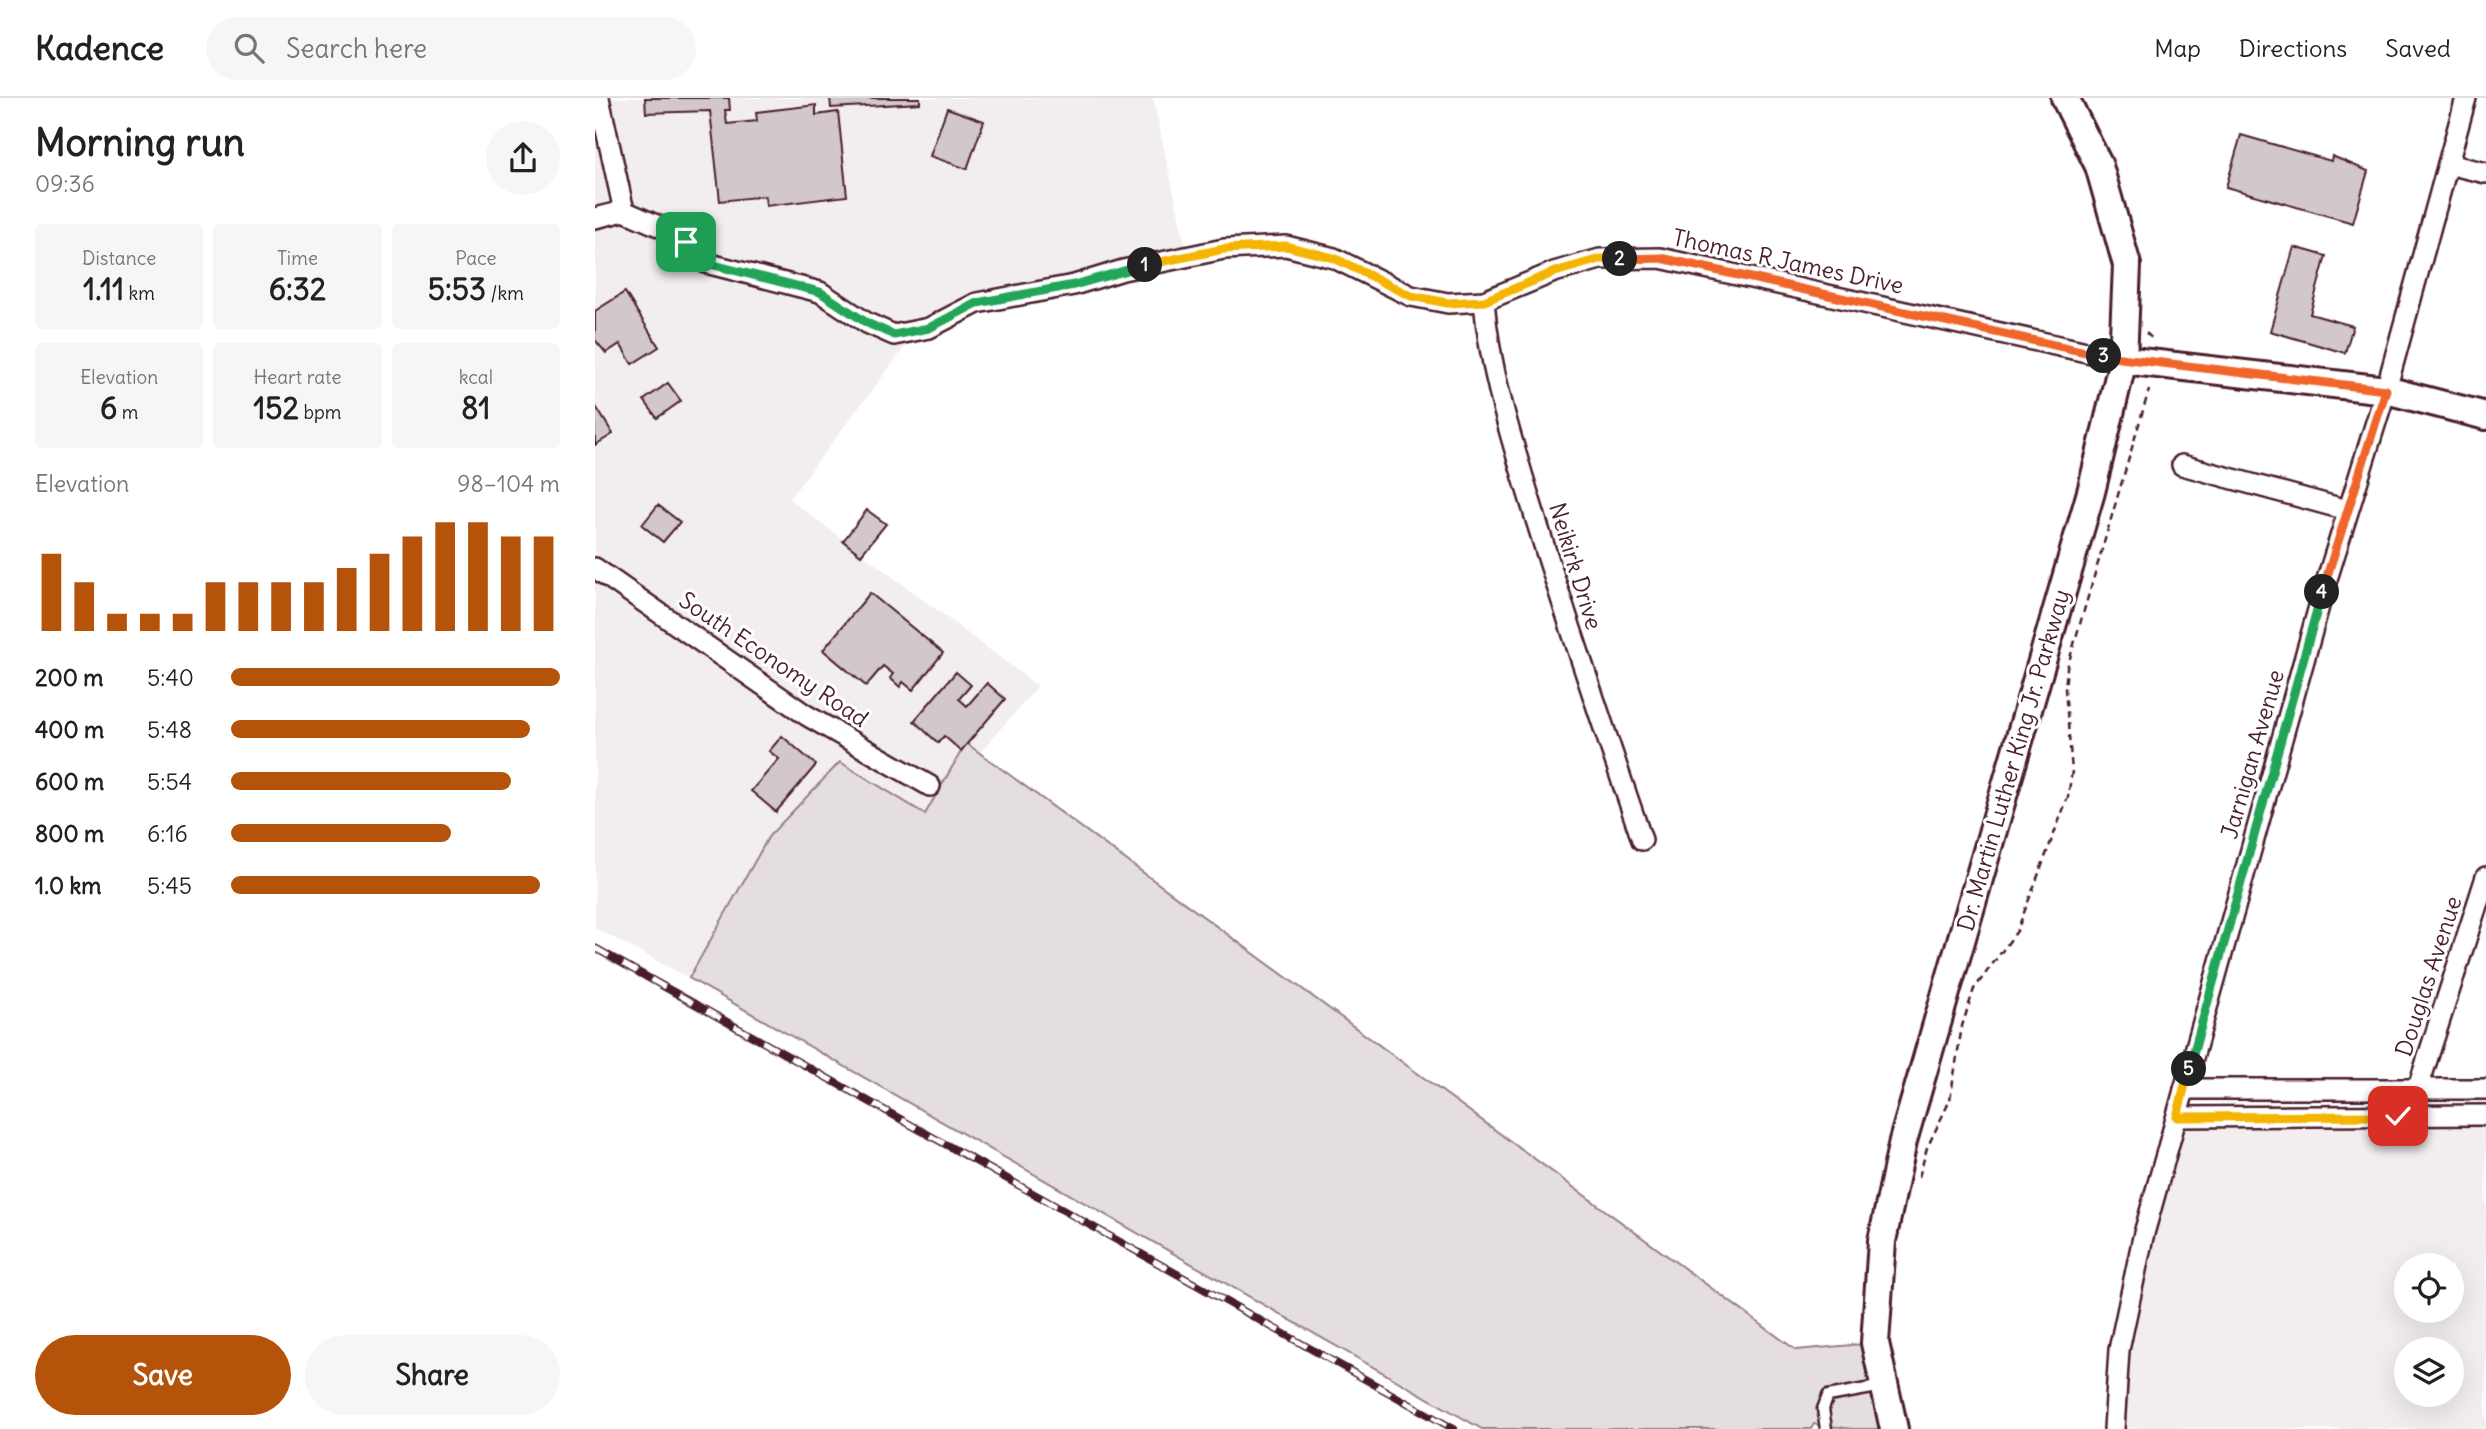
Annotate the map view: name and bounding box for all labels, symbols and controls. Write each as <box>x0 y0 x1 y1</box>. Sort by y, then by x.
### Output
search box <box>206 17 696 80</box>
text: Kadence <box>35 27 164 69</box>
icon: search <box>230 29 268 67</box>
text: Search here <box>286 32 427 65</box>
text: Map <box>2154 33 2201 63</box>
text: Directions <box>2239 33 2347 63</box>
text: Saved <box>2385 33 2451 63</box>
text: Morning run <box>35 119 245 166</box>
button: share <box>486 121 560 195</box>
text: 09:36 <box>35 169 95 198</box>
pin <box>656 212 716 272</box>
street label: Thomas R James Drive <box>1670 222 1906 300</box>
icon: arrive <box>667 223 705 261</box>
pin: 2 <box>1602 242 1637 276</box>
text: Distance <box>82 246 156 270</box>
text: Time <box>277 246 318 270</box>
text: Pace <box>455 246 496 270</box>
text: 2 <box>1614 246 1625 270</box>
pin: 1 <box>1127 248 1163 282</box>
text: 1 <box>1141 252 1148 276</box>
text: 1.11 <box>83 270 124 308</box>
text: 6:32 <box>269 270 326 308</box>
text: 5:53 <box>428 270 486 308</box>
text: km <box>124 281 155 305</box>
text: /km <box>486 281 524 305</box>
pin: 3 <box>2087 338 2121 374</box>
text: 3 <box>2098 343 2109 367</box>
text: Elevation <box>80 365 158 389</box>
text: Heart rate <box>253 365 342 389</box>
text: kcal <box>459 365 493 389</box>
text: 6 <box>100 389 117 427</box>
text: 152 <box>253 389 299 427</box>
text: 81 <box>461 389 490 427</box>
text: m <box>117 400 138 424</box>
text: bpm <box>299 400 342 424</box>
text: Elevation <box>35 469 129 498</box>
text: 98–104 m <box>457 469 560 498</box>
street label: Neikirk Drive <box>1543 499 1609 633</box>
pin: 4 <box>2305 574 2339 610</box>
text: 4 <box>2316 579 2327 603</box>
street label: South Economy Road <box>674 585 874 733</box>
street label: Dr. Martin Luther King Jr. Parkway <box>1950 586 2076 934</box>
text: 200 m <box>35 663 104 692</box>
text: 5:40 <box>147 663 194 692</box>
street label: Jarnigan Avenue <box>2214 666 2290 842</box>
text: 400 m <box>35 715 104 744</box>
text: 5:48 <box>147 715 192 744</box>
text: 600 m <box>35 767 104 796</box>
text: 5:54 <box>147 767 192 796</box>
text: 800 m <box>35 819 104 848</box>
text: 6:16 <box>147 819 188 848</box>
text: 1.0 km <box>35 871 101 900</box>
text: 5:45 <box>147 871 192 900</box>
street label: Douglas Avenue <box>2388 892 2468 1060</box>
pin: 5 <box>2171 1052 2207 1086</box>
text: 5 <box>2183 1056 2194 1080</box>
pin <box>2368 1086 2428 1146</box>
icon: check <box>2379 1097 2417 1135</box>
map controls <box>2394 1253 2464 1407</box>
button: locate <box>2394 1253 2464 1323</box>
button: Save <box>35 1335 291 1415</box>
button: Share <box>305 1335 560 1415</box>
button: layers <box>2394 1337 2464 1407</box>

